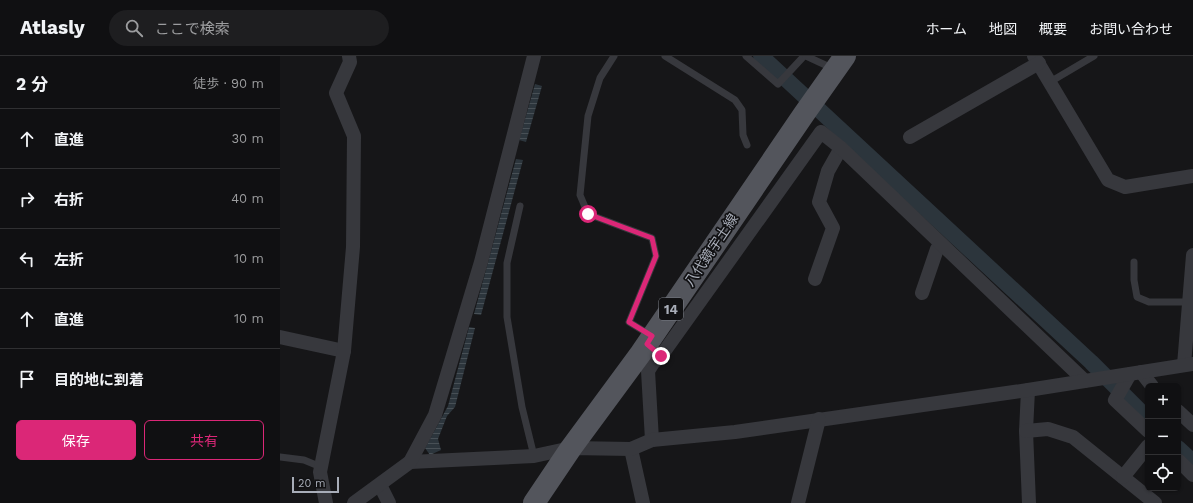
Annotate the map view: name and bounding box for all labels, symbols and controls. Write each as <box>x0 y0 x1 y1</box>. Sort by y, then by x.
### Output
search box <box>109 10 389 46</box>
text: Atlasly <box>20 16 85 39</box>
icon: search <box>123 17 145 39</box>
text: ここで検索 <box>155 20 230 38</box>
text: ホーム <box>925 21 967 37</box>
text: 地図 <box>989 21 1017 37</box>
text: 概要 <box>1039 21 1067 37</box>
text: お問い合わせ <box>1089 21 1173 37</box>
text: 2 分 <box>16 74 48 94</box>
text: 徒歩 · 90 m <box>193 76 264 91</box>
icon: ahead <box>16 128 38 150</box>
text: 直進 <box>54 131 84 149</box>
text: 30 m <box>232 131 264 146</box>
icon: right <box>16 188 38 210</box>
text: 右折 <box>54 191 84 209</box>
text: 40 m <box>231 191 264 206</box>
route start <box>579 205 597 223</box>
street label: 八代鏡宇土線 <box>681 211 741 289</box>
icon: left <box>16 248 38 270</box>
text: 左折 <box>54 251 84 269</box>
text: 10 m <box>234 251 264 266</box>
road number: 14 <box>659 298 683 320</box>
icon: ahead <box>16 308 38 330</box>
text: 直進 <box>54 311 84 329</box>
text: 10 m <box>234 311 264 326</box>
route end <box>652 347 670 365</box>
icon: arrive <box>16 368 38 390</box>
text: 目的地に到着 <box>54 371 144 389</box>
map controls <box>1145 383 1181 491</box>
button: + <box>1145 383 1181 419</box>
button: − <box>1145 419 1181 455</box>
button: 保存 <box>16 420 136 460</box>
button: 共有 <box>144 420 264 460</box>
button: locate <box>1145 455 1181 491</box>
scale bar <box>292 475 339 494</box>
text: 20 m <box>298 477 326 490</box>

